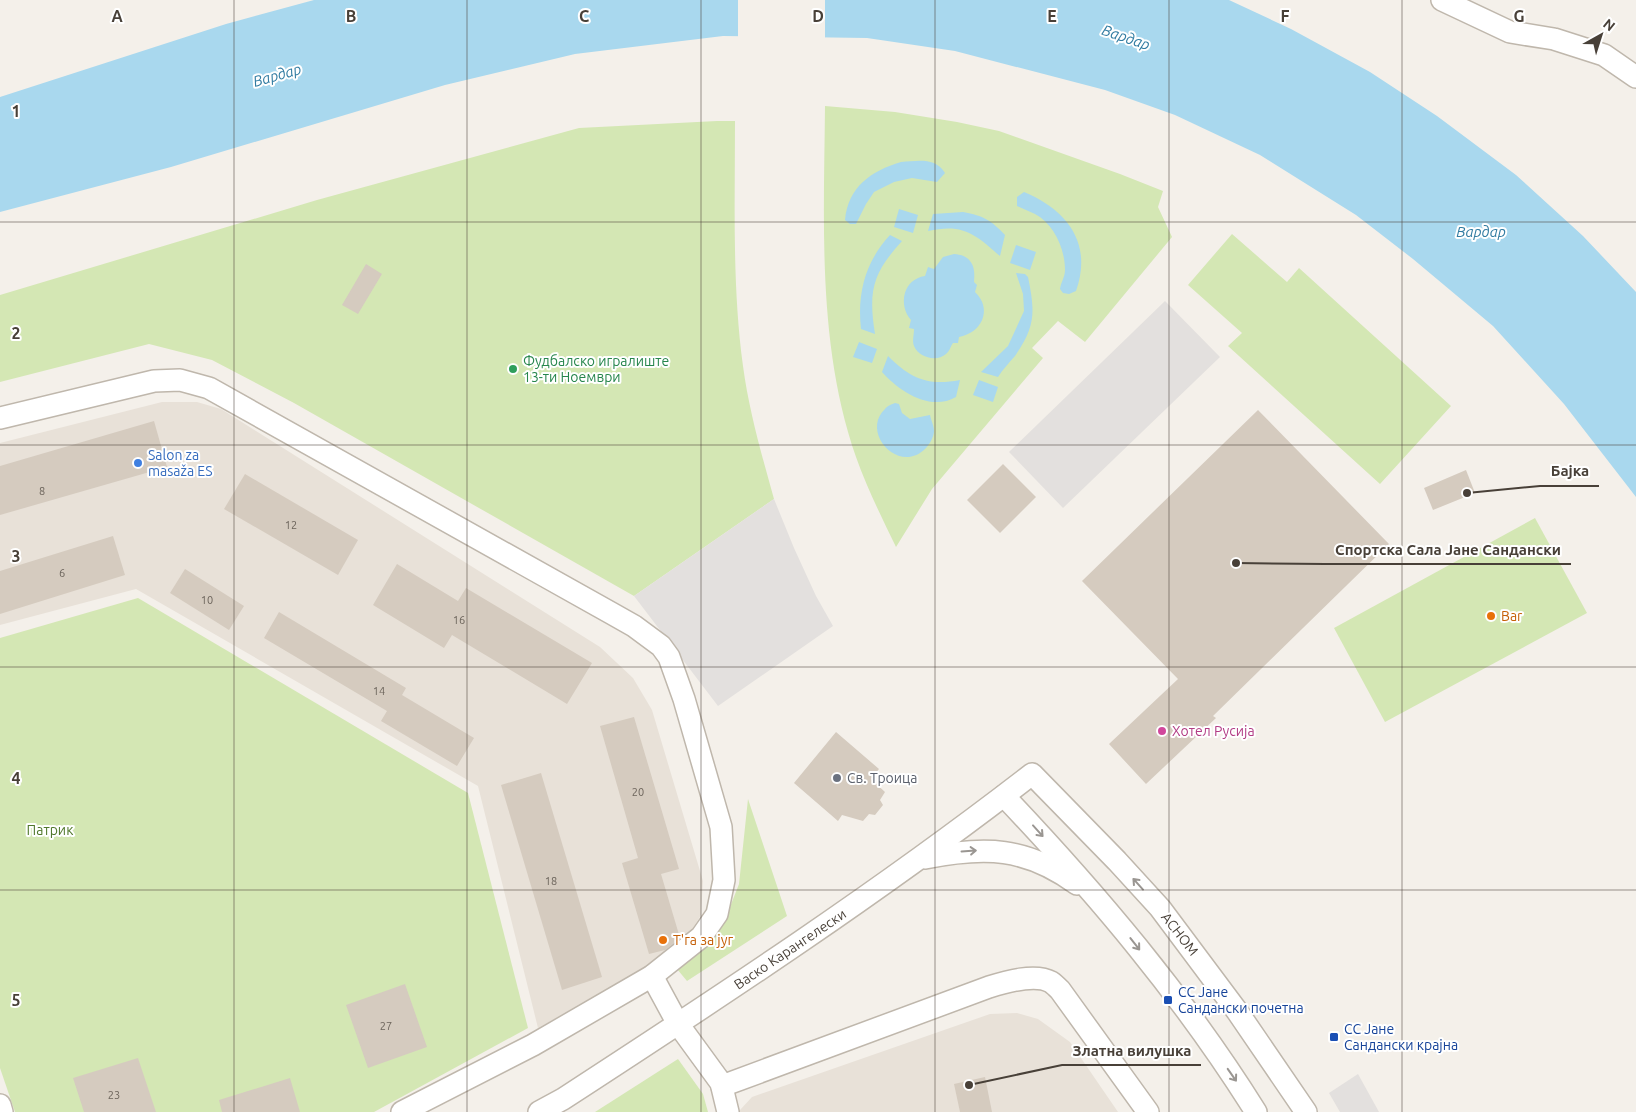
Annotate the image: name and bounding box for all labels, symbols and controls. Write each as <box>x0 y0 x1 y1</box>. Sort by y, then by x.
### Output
text: A <box>111 7 123 25</box>
text: B <box>346 7 356 25</box>
text: C <box>579 7 589 25</box>
text: D <box>812 7 824 25</box>
text: E <box>1047 7 1057 25</box>
text: F <box>1281 7 1290 25</box>
text: G <box>1513 7 1525 25</box>
north arrow <box>1576 10 1626 60</box>
text: N <box>1600 15 1618 34</box>
water label: Вардар <box>1100 21 1152 53</box>
water label: Вардар <box>251 60 303 90</box>
text: 1 <box>11 102 21 120</box>
water label: Вардар <box>1456 223 1506 240</box>
text: 2 <box>11 324 21 342</box>
place label: Фудбалско игралиште 13-ти Ноември <box>523 353 669 385</box>
marker: Фудбалско игралиште 13-ти Ноември <box>507 363 519 375</box>
place label: Salon za masaža ES <box>148 447 213 479</box>
callout: Бајка <box>1540 456 1599 486</box>
marker: Salon za masaža ES <box>132 457 144 469</box>
text: Бајка <box>1551 462 1589 479</box>
house number: 8 <box>39 485 45 497</box>
house number: 12 <box>285 519 297 531</box>
callout: Спортска Сала Јане Сандански <box>1325 534 1571 564</box>
text: Спортска Сала Јане Сандански <box>1335 541 1561 558</box>
text: 3 <box>11 547 21 565</box>
house number: 6 <box>59 567 65 579</box>
house number: 10 <box>201 594 213 606</box>
place label: Bar <box>1501 608 1523 624</box>
marker: Bar <box>1485 610 1497 622</box>
house number: 16 <box>453 614 465 626</box>
house number: 14 <box>373 685 385 697</box>
place label: Хотел Русија <box>1172 723 1255 739</box>
marker: Хотел Русија <box>1156 725 1168 737</box>
text: 4 <box>11 769 21 787</box>
place label: Св. Троица <box>847 770 917 786</box>
marker: Св. Троица <box>831 772 843 784</box>
house number: 20 <box>632 786 644 798</box>
park label: Патрик <box>27 822 73 838</box>
one-way arrow <box>1032 825 1043 838</box>
one-way arrow <box>960 847 976 856</box>
house number: 18 <box>545 875 557 887</box>
one-way arrow <box>1132 878 1144 891</box>
street label: Васко Карангелески <box>731 906 849 992</box>
street label: АСНОМ <box>1158 909 1202 959</box>
place label: Т'га за југ <box>673 932 733 948</box>
marker: Т'га за југ <box>657 934 669 946</box>
one-way arrow <box>1130 937 1141 950</box>
place label: СС Јане Сандански почетна <box>1178 984 1304 1016</box>
text: 5 <box>11 991 21 1009</box>
marker: СС Јане Сандански почетна <box>1162 994 1174 1006</box>
house number: 27 <box>380 1020 392 1032</box>
place label: СС Јане Сандански крајна <box>1344 1021 1458 1053</box>
marker: СС Јане Сандански крајна <box>1328 1031 1340 1043</box>
callout: Златна вилушка <box>1062 1035 1201 1065</box>
text: Златна вилушка <box>1073 1042 1192 1059</box>
one-way arrow <box>1227 1067 1237 1081</box>
house number: 23 <box>108 1089 120 1101</box>

